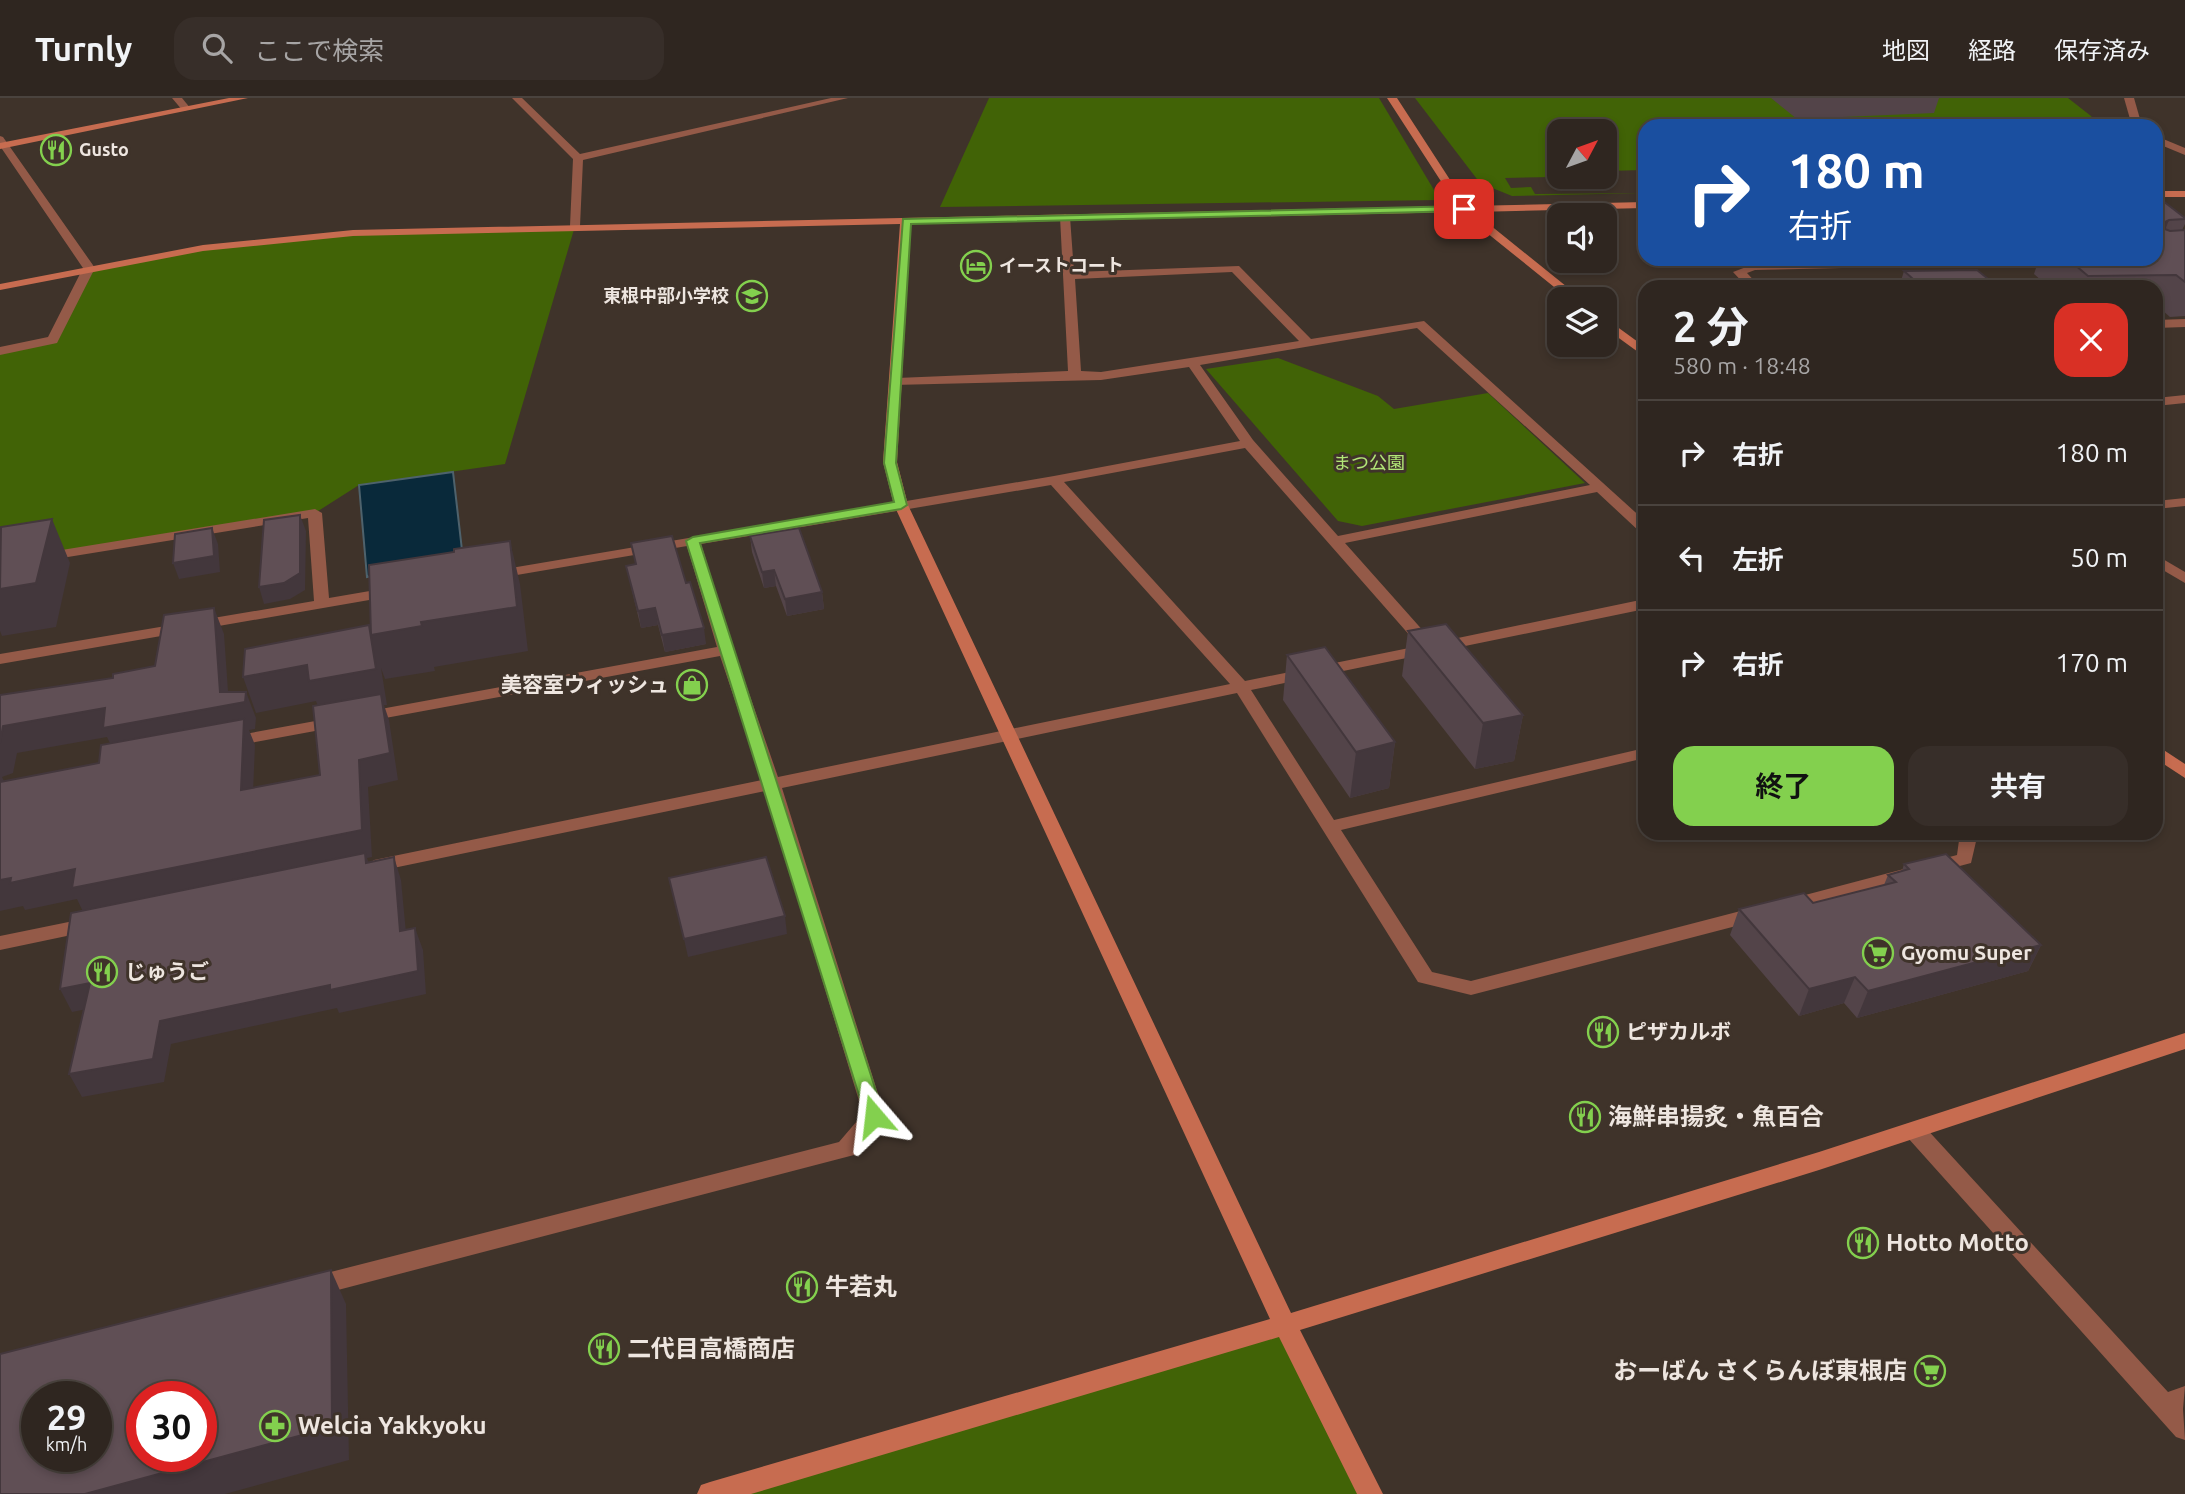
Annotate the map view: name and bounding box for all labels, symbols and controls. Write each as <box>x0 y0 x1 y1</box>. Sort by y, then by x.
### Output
search box <box>174 17 664 80</box>
icon: search <box>198 29 236 67</box>
text: Turnly <box>35 30 132 67</box>
text: ここで検索 <box>254 36 384 65</box>
text: 地図 <box>1882 37 1930 64</box>
text: 経路 <box>1968 37 2016 64</box>
text: 保存済み <box>2054 37 2150 64</box>
north arrow <box>1547 119 1617 189</box>
map controls <box>1547 119 1617 357</box>
restaurant icon: Gusto <box>39 133 73 167</box>
place label: Gusto <box>79 139 129 159</box>
text: 180 m <box>1788 142 1925 197</box>
icon: right <box>1673 147 1764 238</box>
pin <box>1434 179 1494 239</box>
icon: arrive <box>1445 190 1483 228</box>
button: sound <box>1547 203 1617 273</box>
text: 右折 <box>1788 207 1852 243</box>
hotel icon: イーストコート <box>959 249 993 283</box>
place label: イーストコート <box>999 255 1124 275</box>
school or university icon: 東根中部小学校 <box>735 279 769 313</box>
place label: 東根中部小学校 <box>603 285 729 305</box>
button: layers <box>1547 287 1617 357</box>
text: 2 分 <box>1673 303 1749 350</box>
button: close <box>2054 303 2128 377</box>
text: 580 m · 18:48 <box>1673 353 1811 378</box>
icon: right <box>1673 434 1711 472</box>
text: 180 m <box>2056 438 2128 467</box>
text: 右折 <box>1732 440 1784 469</box>
park label: まつ公園 <box>1333 452 1405 472</box>
icon: left <box>1673 539 1711 577</box>
text: 50 m <box>2070 543 2128 572</box>
text: 左折 <box>1732 545 1784 574</box>
icon: right <box>1673 644 1711 682</box>
text: 170 m <box>2056 648 2128 677</box>
text: 右折 <box>1732 650 1784 679</box>
shop icon: 美容室ウィッシュ <box>675 668 709 702</box>
place label: 美容室ウィッシュ <box>501 672 669 696</box>
button: 終了 <box>1673 746 1894 826</box>
button: 共有 <box>1908 746 2128 826</box>
supermarket icon: Gyomu Super <box>1861 936 1895 970</box>
place label: Gyomu Super <box>1901 940 2032 964</box>
restaurant icon: じゅうご <box>85 955 119 989</box>
place label: じゅうご <box>125 959 209 983</box>
restaurant icon: ピザカルボ <box>1586 1015 1620 1049</box>
place label: ピザカルボ <box>1626 1019 1731 1043</box>
position arrow <box>837 1079 911 1153</box>
restaurant icon: 海鮮串揚炙・魚百合 <box>1568 1100 1602 1134</box>
place label: 海鮮串揚炙・魚百合 <box>1608 1103 1824 1130</box>
restaurant icon: Hotto Motto <box>1846 1226 1880 1260</box>
place label: Hotto Motto <box>1886 1229 2029 1256</box>
restaurant icon: 牛若丸 <box>785 1270 819 1304</box>
place label: 牛若丸 <box>825 1273 897 1300</box>
restaurant icon: 二代目高橋商店 <box>587 1332 621 1366</box>
place label: 二代目高橋商店 <box>627 1335 795 1362</box>
supermarket icon: おーばん さくらんぼ東根店 <box>1913 1354 1947 1388</box>
place label: おーばん さくらんぼ東根店 <box>1613 1357 1907 1384</box>
speed limit sign: 30 <box>126 1381 217 1472</box>
text: 29 <box>47 1397 86 1437</box>
pharmacy icon: Welcia Yakkyoku <box>258 1409 292 1443</box>
place label: Welcia Yakkyoku <box>298 1412 487 1439</box>
text: km/h <box>46 1434 87 1454</box>

